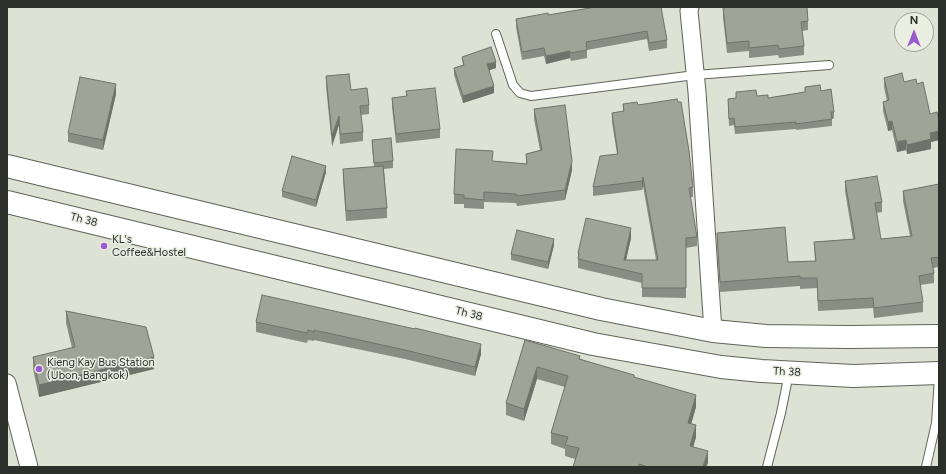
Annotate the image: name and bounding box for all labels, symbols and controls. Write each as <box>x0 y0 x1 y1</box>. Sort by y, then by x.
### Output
north arrow <box>894 12 934 52</box>
text: N <box>910 14 918 27</box>
street label: Th 38 <box>69 210 99 230</box>
place label: KL's Coffee&Hostel <box>112 233 186 259</box>
marker: KL's Coffee&Hostel <box>99 241 109 251</box>
street label: Th 38 <box>454 304 484 324</box>
place label: Kieng Kay Bus Station (Ubon, Bangkok) <box>47 356 155 382</box>
marker: Kieng Kay Bus Station (Ubon, Bangkok) <box>34 364 44 374</box>
street label: Th 38 <box>773 365 801 379</box>

